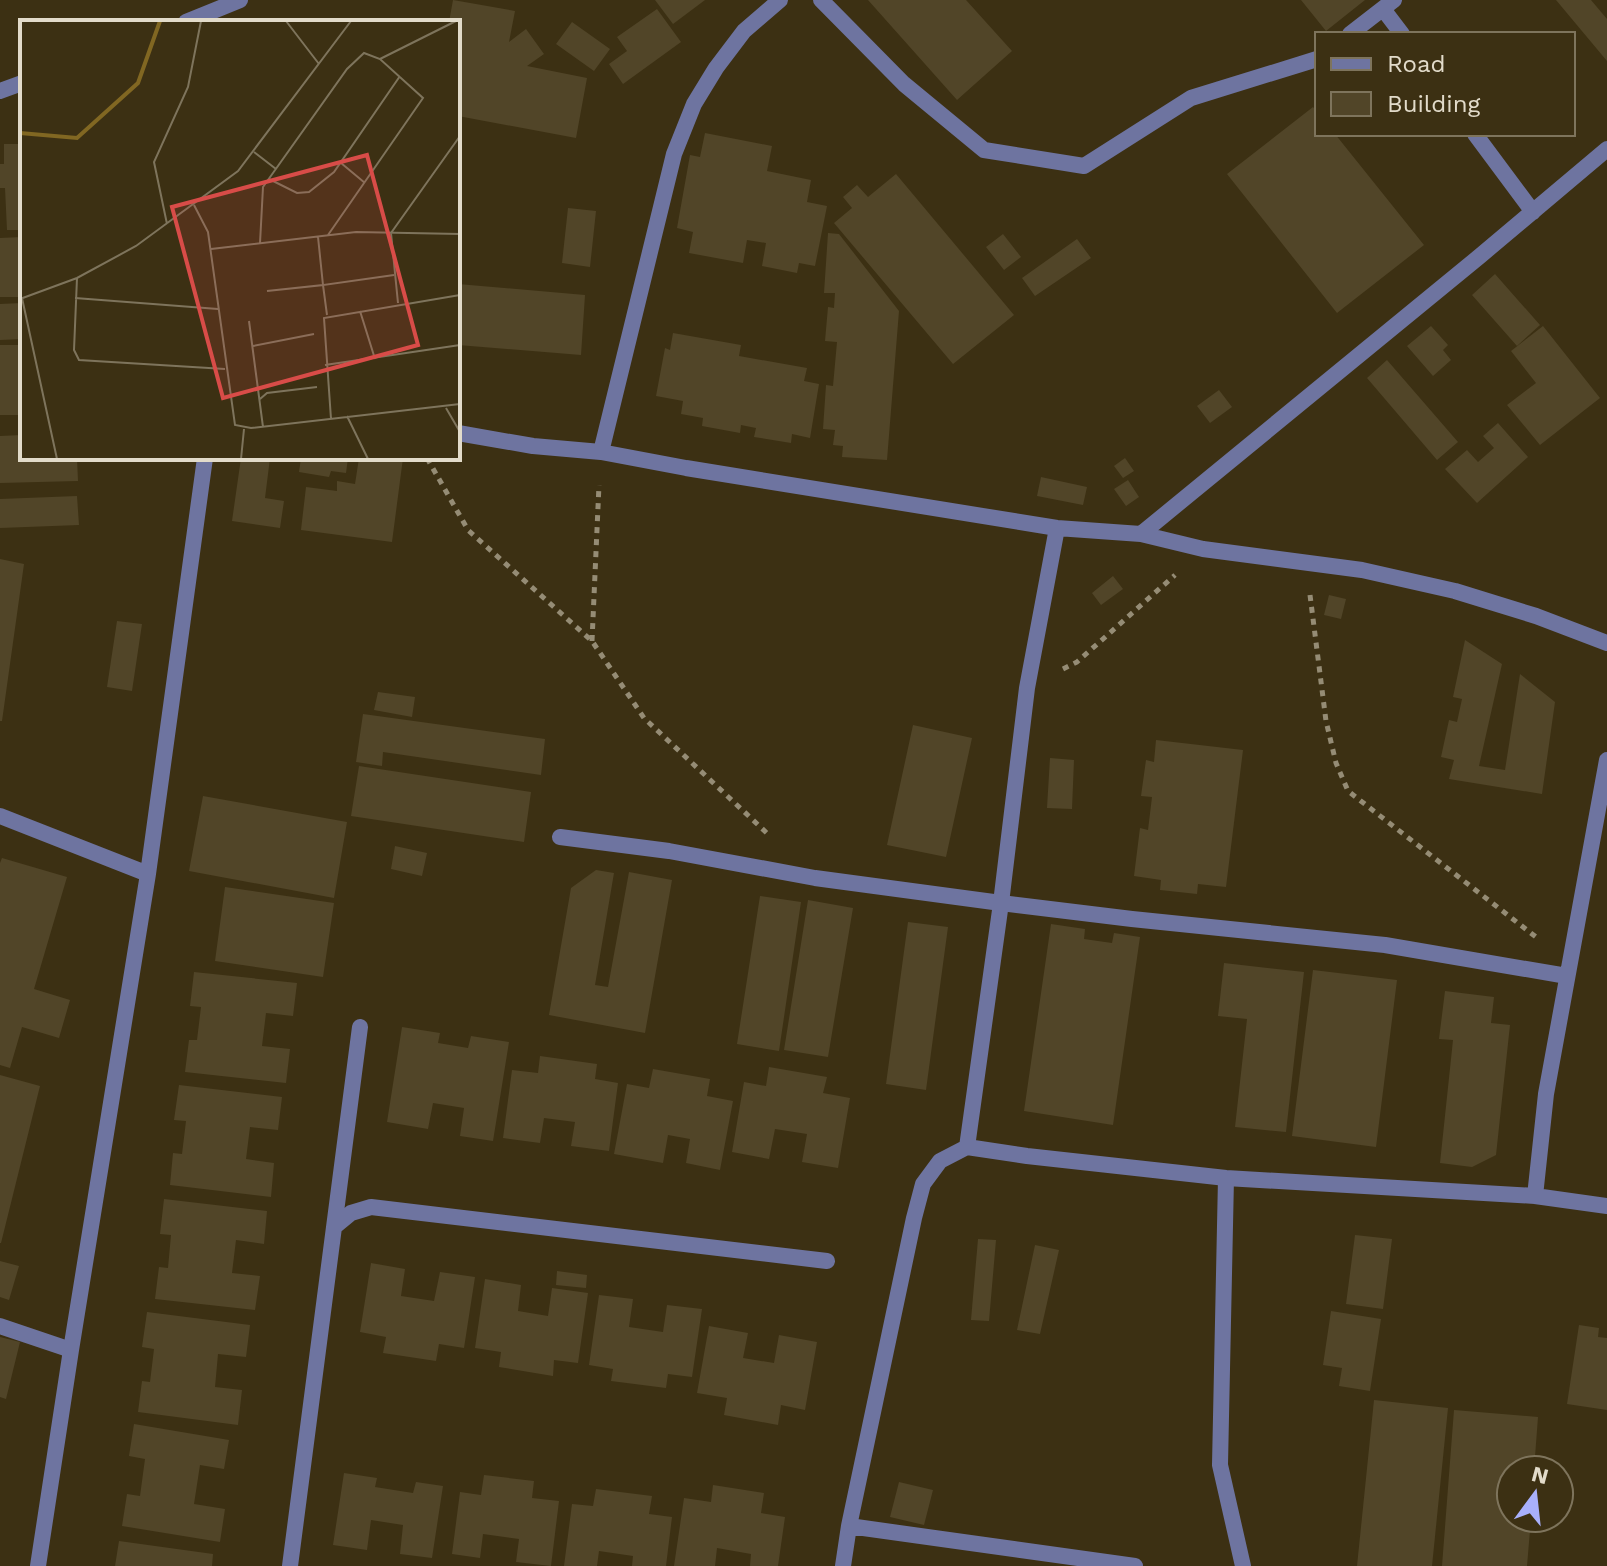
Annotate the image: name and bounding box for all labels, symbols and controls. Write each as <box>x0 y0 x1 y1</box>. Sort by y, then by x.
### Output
inset map <box>20 20 460 460</box>
legend <box>1315 32 1575 136</box>
text: Road <box>1387 50 1446 78</box>
text: Building <box>1387 90 1480 118</box>
north arrow <box>1495 1454 1575 1534</box>
text: N <box>1529 1461 1551 1489</box>

